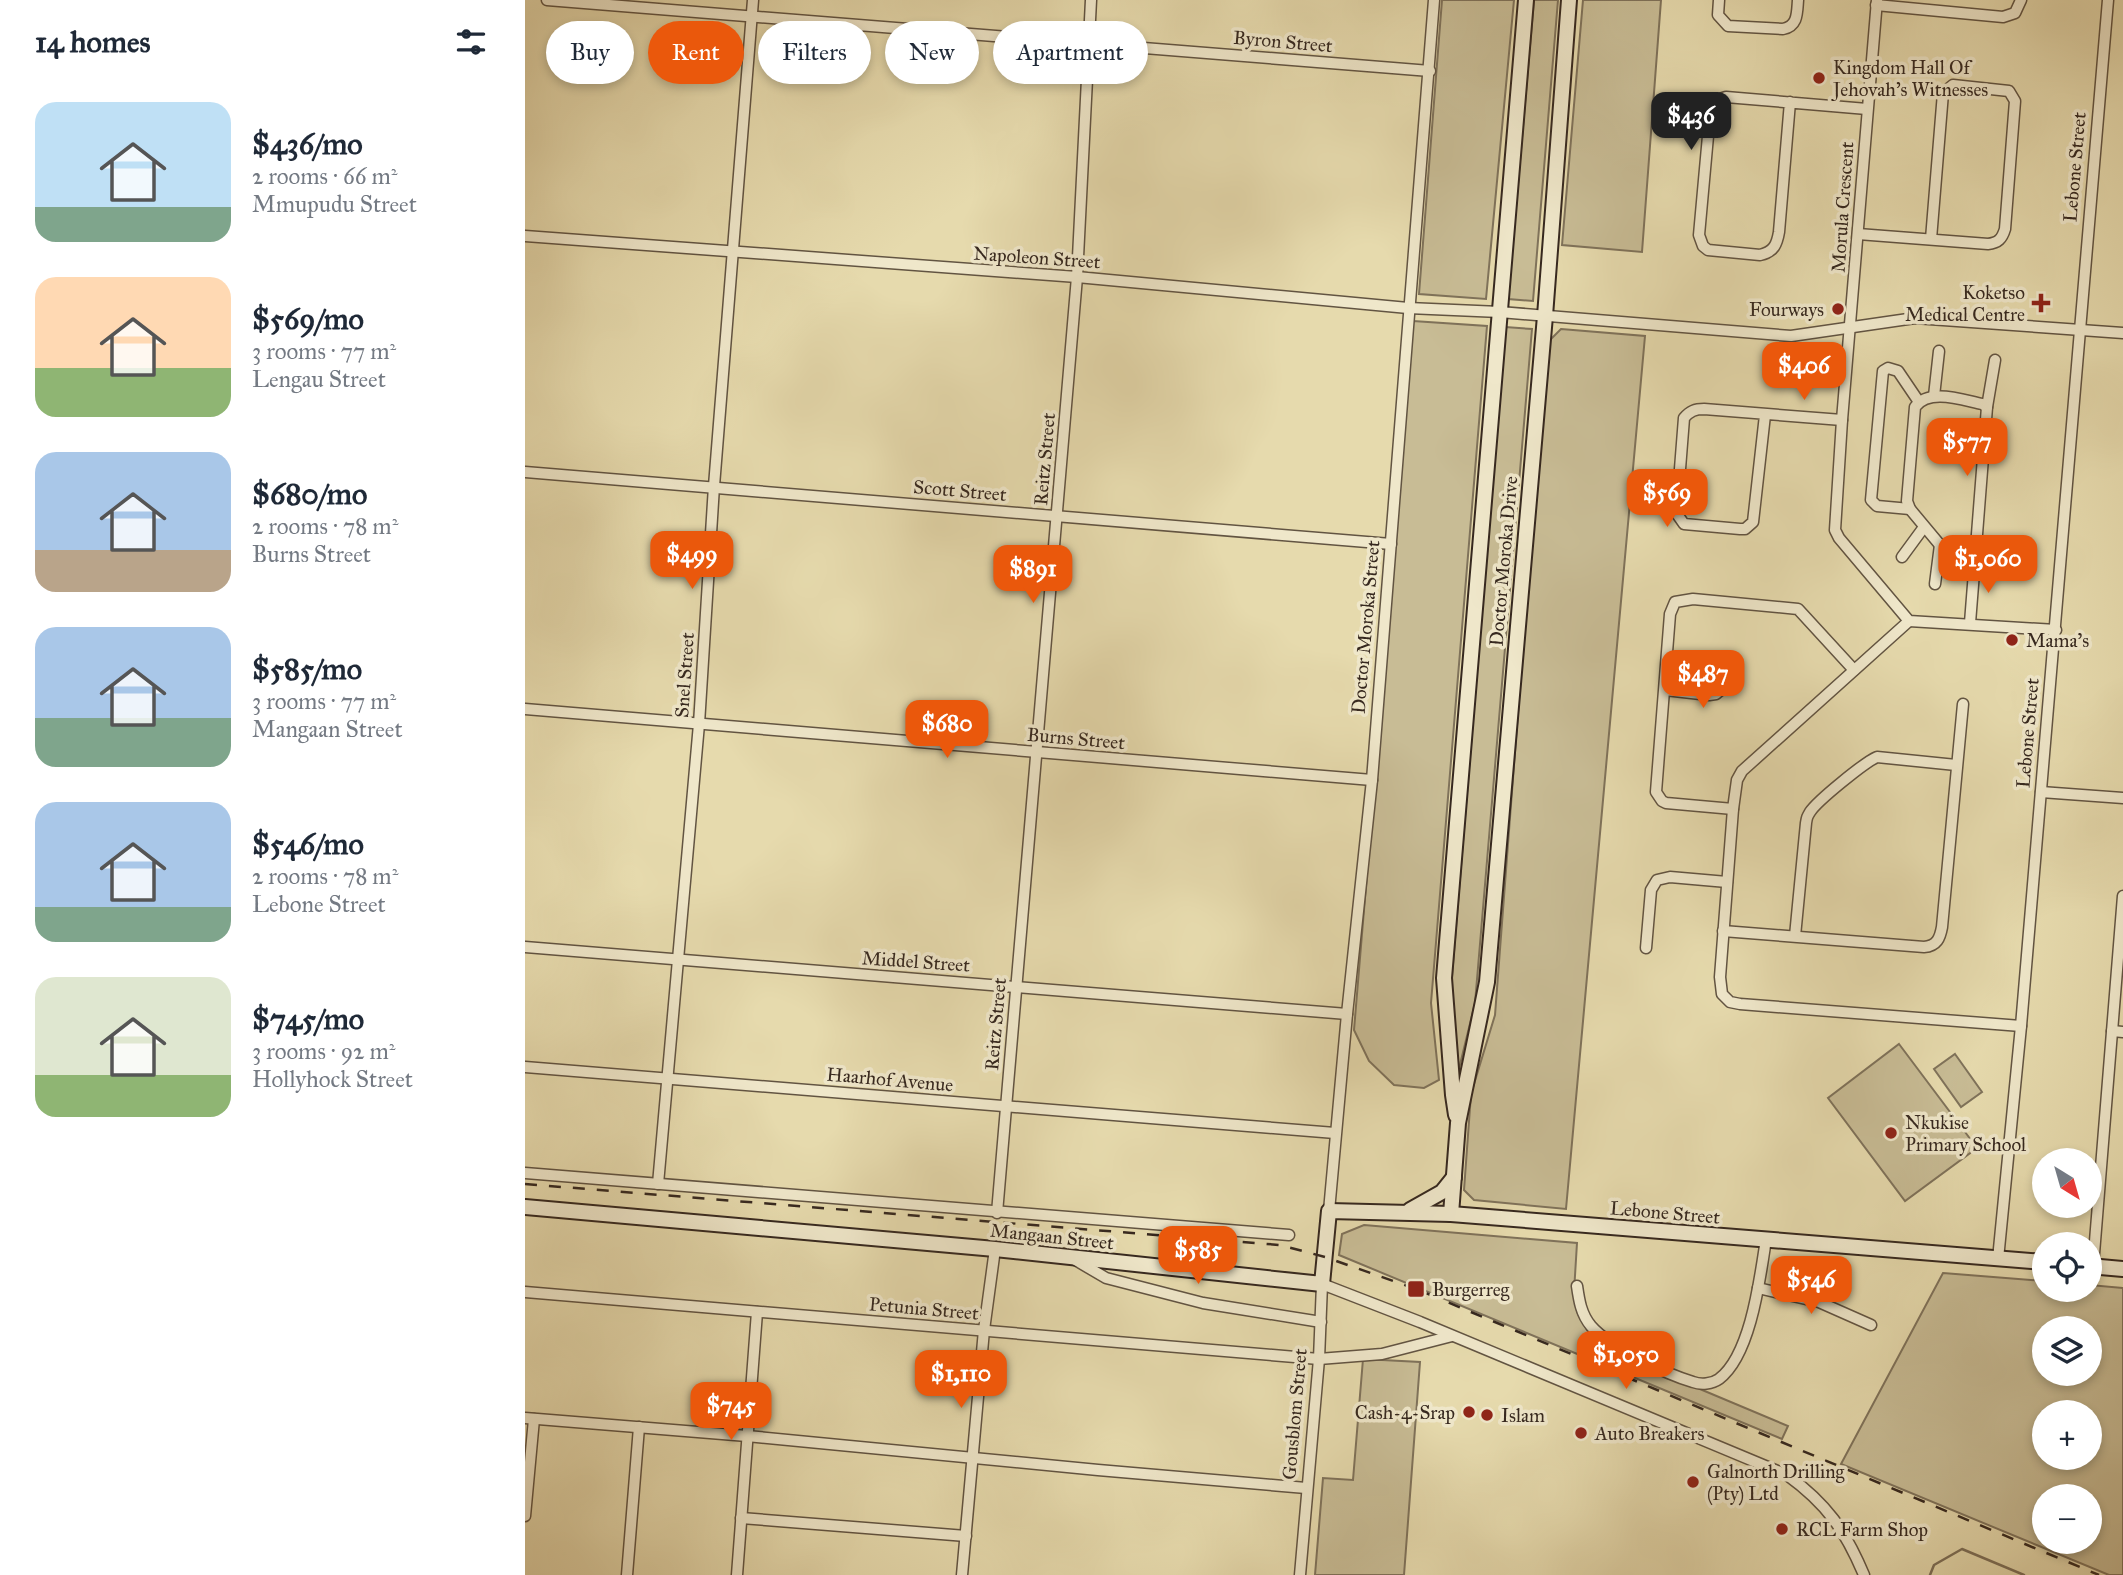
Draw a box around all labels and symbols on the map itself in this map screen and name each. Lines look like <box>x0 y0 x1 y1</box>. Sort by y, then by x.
street label: Byron Street <box>1232 26 1334 57</box>
place label: Kingdom Hall Of Jehovah's Witnesses <box>1831 56 1988 102</box>
marker: Kingdom Hall Of Jehovah's Witnesses <box>1811 70 1827 86</box>
pin: $436 <box>1650 92 1732 152</box>
street label: Lebone Street <box>2058 111 2091 223</box>
street label: Morula Crescent <box>1826 140 1859 273</box>
street label: Napoleon Street <box>973 242 1101 273</box>
place label: Koketso Medical Centre <box>1905 281 2025 326</box>
marker: Koketso Medical Centre <box>2031 293 2051 313</box>
place label: Fourways <box>1749 298 1824 321</box>
marker: Fourways <box>1830 301 1846 317</box>
pin: $406 <box>1763 342 1845 402</box>
street label: Reitz Street <box>1029 411 1060 506</box>
pin: $577 <box>1926 419 2008 478</box>
pin: $569 <box>1626 470 1708 529</box>
street label: Scott Street <box>912 475 1008 506</box>
street label: Doctor Moroka Drive <box>1485 475 1522 647</box>
pin: $499 <box>651 532 733 591</box>
pin: $1,060 <box>1931 536 2045 595</box>
street label: Doctor Moroka Street <box>1346 539 1385 715</box>
pin: $891 <box>992 546 1074 605</box>
place label: Mama's <box>2026 629 2089 652</box>
street label: Snel Street <box>670 631 699 719</box>
marker: Mama's <box>2004 632 2020 648</box>
pin: $487 <box>1662 650 1744 710</box>
street label: Lebone Street <box>2011 677 2044 789</box>
pin: $680 <box>906 700 988 760</box>
street label: Burns Street <box>1026 723 1126 754</box>
street label: Middel Street <box>861 946 971 977</box>
street label: Reitz Street <box>980 976 1011 1071</box>
street label: Haarhof Avenue <box>826 1063 954 1097</box>
place label: Nkukise Primary School <box>1905 1111 2027 1156</box>
marker: Nkukise Primary School <box>1883 1125 1899 1141</box>
north arrow <box>2032 1148 2102 1218</box>
street label: Lebone Street <box>1609 1196 1721 1229</box>
street label: Mangaan Street <box>989 1219 1115 1255</box>
pin: $585 <box>1157 1226 1239 1286</box>
pin: $546 <box>1770 1256 1852 1316</box>
place label: Burgerreg <box>1432 1278 1510 1302</box>
marker: Burgerreg <box>1406 1279 1426 1299</box>
street label: Petunia Street <box>868 1292 980 1325</box>
pin: $1,050 <box>1569 1332 1683 1391</box>
street label: Gousblom Street <box>1277 1347 1312 1481</box>
pin: $1,110 <box>904 1350 1018 1410</box>
pin: $745 <box>690 1382 772 1442</box>
place label: Cash-4-Srap <box>1355 1401 1455 1424</box>
marker: Cash-4-Srap <box>1461 1404 1477 1420</box>
place label: Islam <box>1501 1404 1545 1427</box>
marker: Islam <box>1479 1407 1495 1423</box>
place label: Auto Breakers <box>1594 1422 1704 1445</box>
marker: Auto Breakers <box>1573 1425 1589 1441</box>
place label: Galnorth Drilling (Pty) Ltd <box>1707 1460 1845 1506</box>
marker: Galnorth Drilling (Pty) Ltd <box>1685 1474 1701 1490</box>
place label: RCL Farm Shop <box>1796 1518 1928 1541</box>
marker: RCL Farm Shop <box>1774 1521 1790 1537</box>

